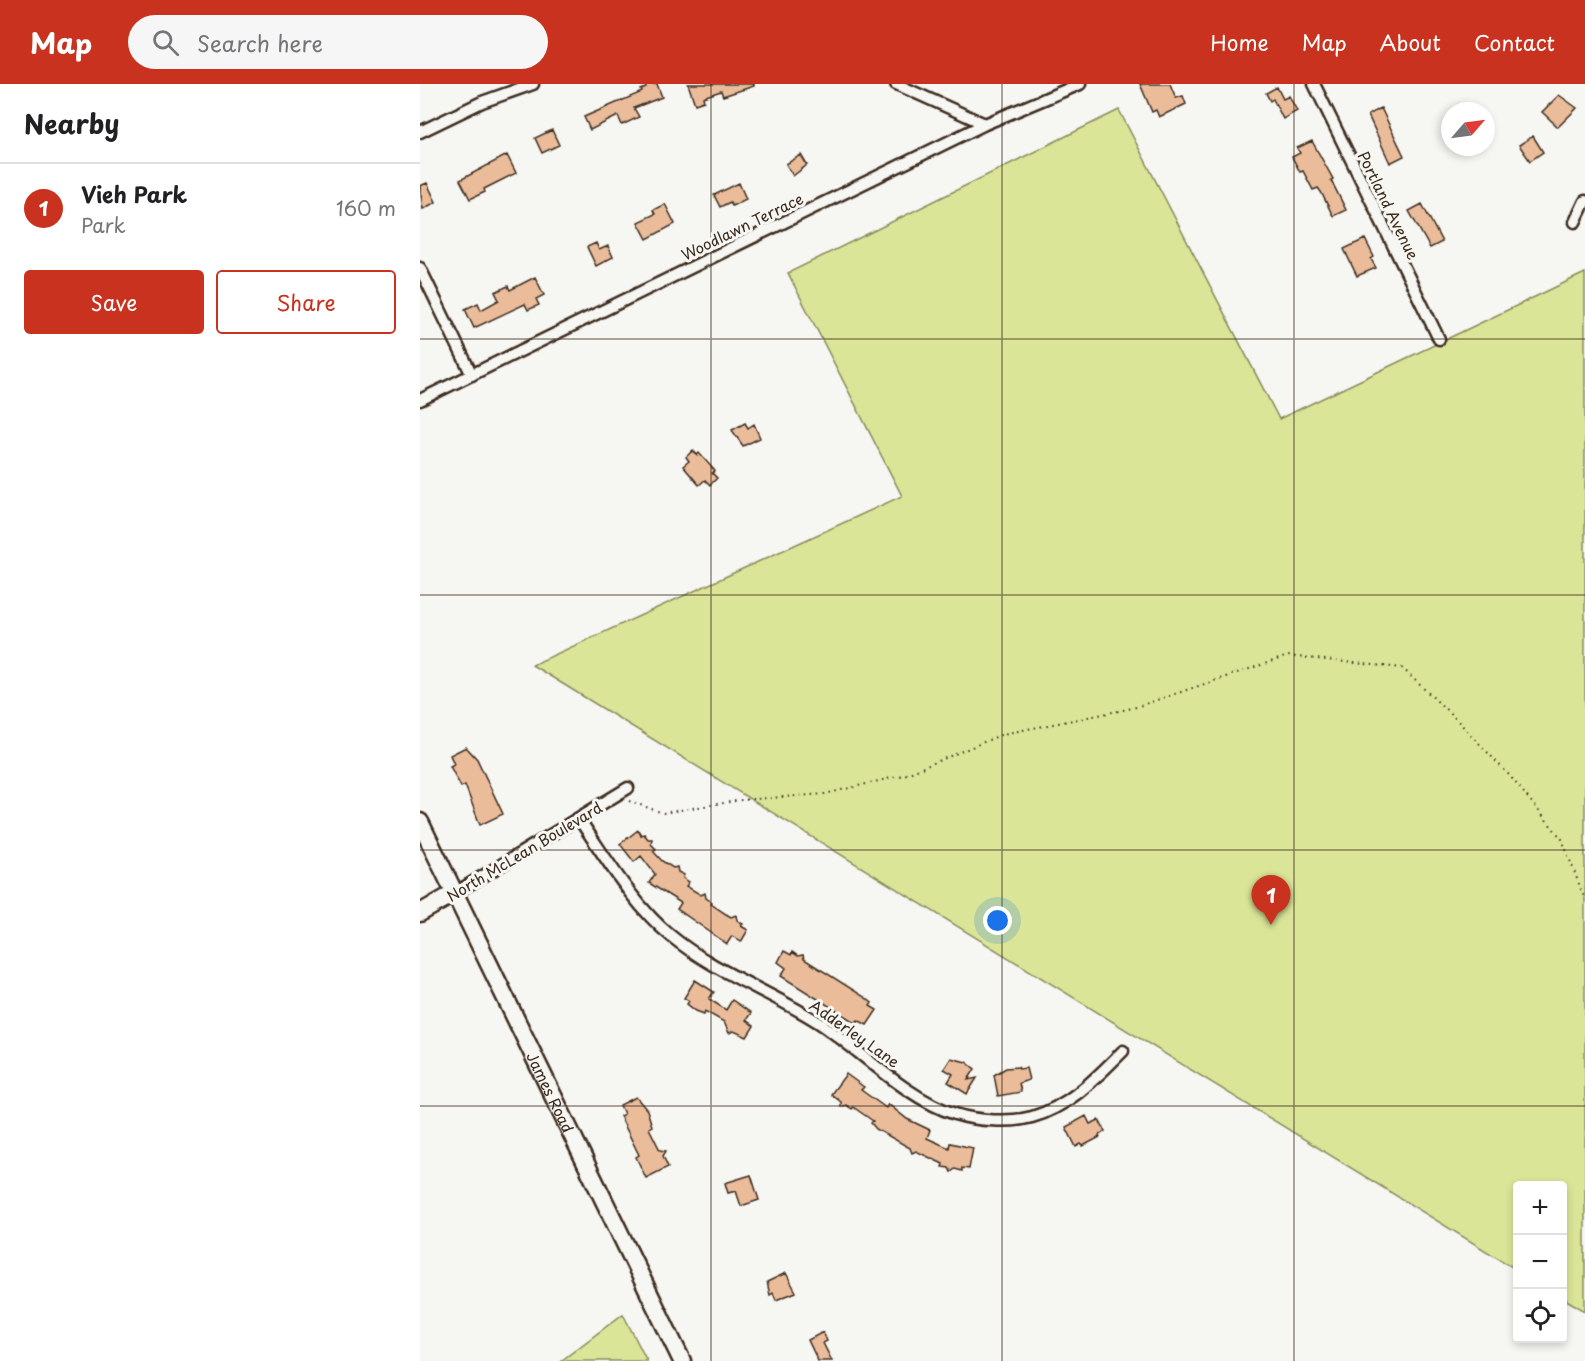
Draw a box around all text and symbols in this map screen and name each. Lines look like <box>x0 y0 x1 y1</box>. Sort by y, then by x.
search box <box>128 15 548 69</box>
text: Map <box>30 21 92 64</box>
icon: search <box>149 26 182 59</box>
text: Search here <box>197 26 323 59</box>
text: Home <box>1210 26 1269 58</box>
text: Map <box>1302 26 1347 58</box>
text: About <box>1380 26 1441 58</box>
text: Contact <box>1474 26 1555 58</box>
north arrow <box>1441 102 1495 156</box>
text: Nearby <box>24 104 119 143</box>
street label: Portland Avenue <box>1353 147 1425 263</box>
text: Vieh Park <box>81 177 187 210</box>
street label: Woodlawn Terrace <box>677 186 807 266</box>
text: 1 <box>39 193 48 223</box>
text: 160 m <box>336 193 396 223</box>
text: Park <box>81 210 126 240</box>
button: Save <box>24 270 204 334</box>
button: Share <box>216 270 396 334</box>
street label: North McLean Boulevard <box>442 795 606 907</box>
pin: 1 <box>1252 876 1290 925</box>
your location <box>983 906 1012 935</box>
street label: Adderley Lane <box>805 993 905 1073</box>
street label: James Road <box>522 1048 581 1136</box>
map controls <box>1513 1181 1567 1343</box>
button: + <box>1513 1181 1567 1235</box>
button: − <box>1513 1235 1567 1289</box>
button: locate <box>1513 1289 1567 1343</box>

